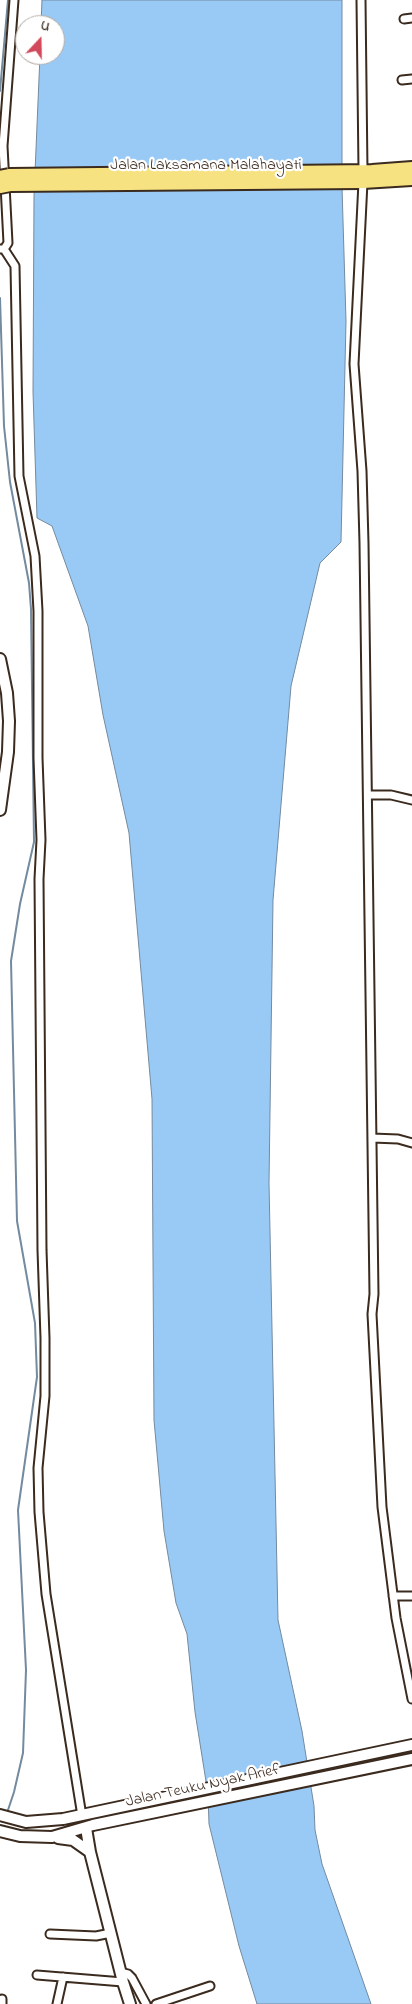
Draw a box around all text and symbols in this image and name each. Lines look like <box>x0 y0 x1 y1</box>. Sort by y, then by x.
north arrow <box>15 15 65 65</box>
text: U <box>37 15 53 38</box>
street label: Jalan Laksamana Malahayati <box>110 156 302 176</box>
street label: Jalan Teuku Nyak Arief <box>124 1761 282 1813</box>

